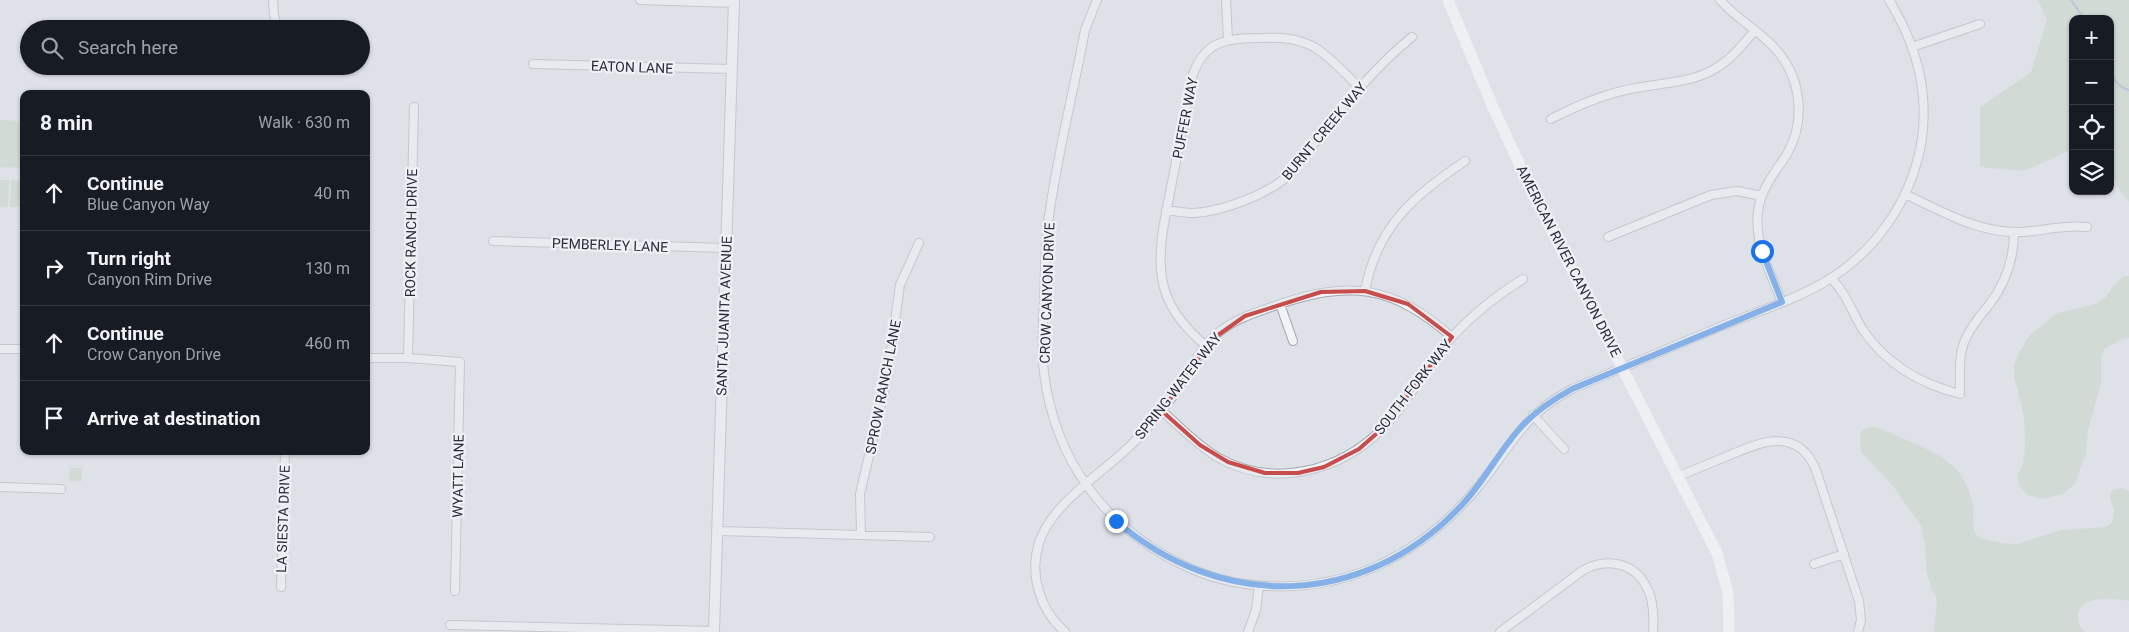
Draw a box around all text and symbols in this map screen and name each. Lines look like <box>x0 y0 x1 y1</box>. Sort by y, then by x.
map controls <box>2069 15 2114 195</box>
button: + <box>2069 15 2114 60</box>
search box <box>20 20 370 75</box>
icon: search <box>38 34 66 62</box>
text: Search here <box>78 36 178 59</box>
street label: EATON LANE <box>591 58 673 76</box>
button: − <box>2069 60 2114 105</box>
street label: PUFFER WAY <box>1169 75 1201 160</box>
street label: BURNT CREEK WAY <box>1278 78 1370 183</box>
button: locate <box>2069 105 2114 150</box>
text: 8 min <box>40 111 93 135</box>
text: Walk · 630 m <box>258 113 350 132</box>
button: layers <box>2069 150 2114 195</box>
street label: AMERICAN RIVER CANYON DRIVE <box>1514 163 1624 359</box>
street label: ROCK RANCH DRIVE <box>402 169 420 297</box>
text: Continue <box>87 172 164 195</box>
icon: ahead <box>40 179 68 207</box>
text: 40 m <box>314 184 350 203</box>
text: Blue Canyon Way <box>87 195 210 214</box>
street label: CROW CANYON DRIVE <box>1037 222 1057 364</box>
street label: PEMBERLEY LANE <box>552 235 669 255</box>
street label: SANTA JUANITA AVENUE <box>713 236 735 396</box>
route start <box>1751 240 1774 263</box>
text: Turn right <box>87 247 171 270</box>
icon: right <box>40 254 68 282</box>
text: 130 m <box>305 259 350 278</box>
text: Canyon Rim Drive <box>87 270 212 289</box>
street label: SPROW RANCH LANE <box>862 319 904 455</box>
text: Continue <box>87 322 164 345</box>
icon: ahead <box>40 329 68 357</box>
street label: SPRING WATER WAY <box>1132 329 1225 442</box>
text: 460 m <box>305 334 350 353</box>
street label: SOUTH FORK WAY <box>1371 336 1455 438</box>
text: Crow Canyon Drive <box>87 345 221 364</box>
icon: arrive <box>40 404 68 432</box>
text: Arrive at destination <box>87 407 260 430</box>
street label: WYATT LANE <box>449 434 467 518</box>
street label: LA SIESTA DRIVE <box>273 465 293 573</box>
route end <box>1105 510 1128 533</box>

